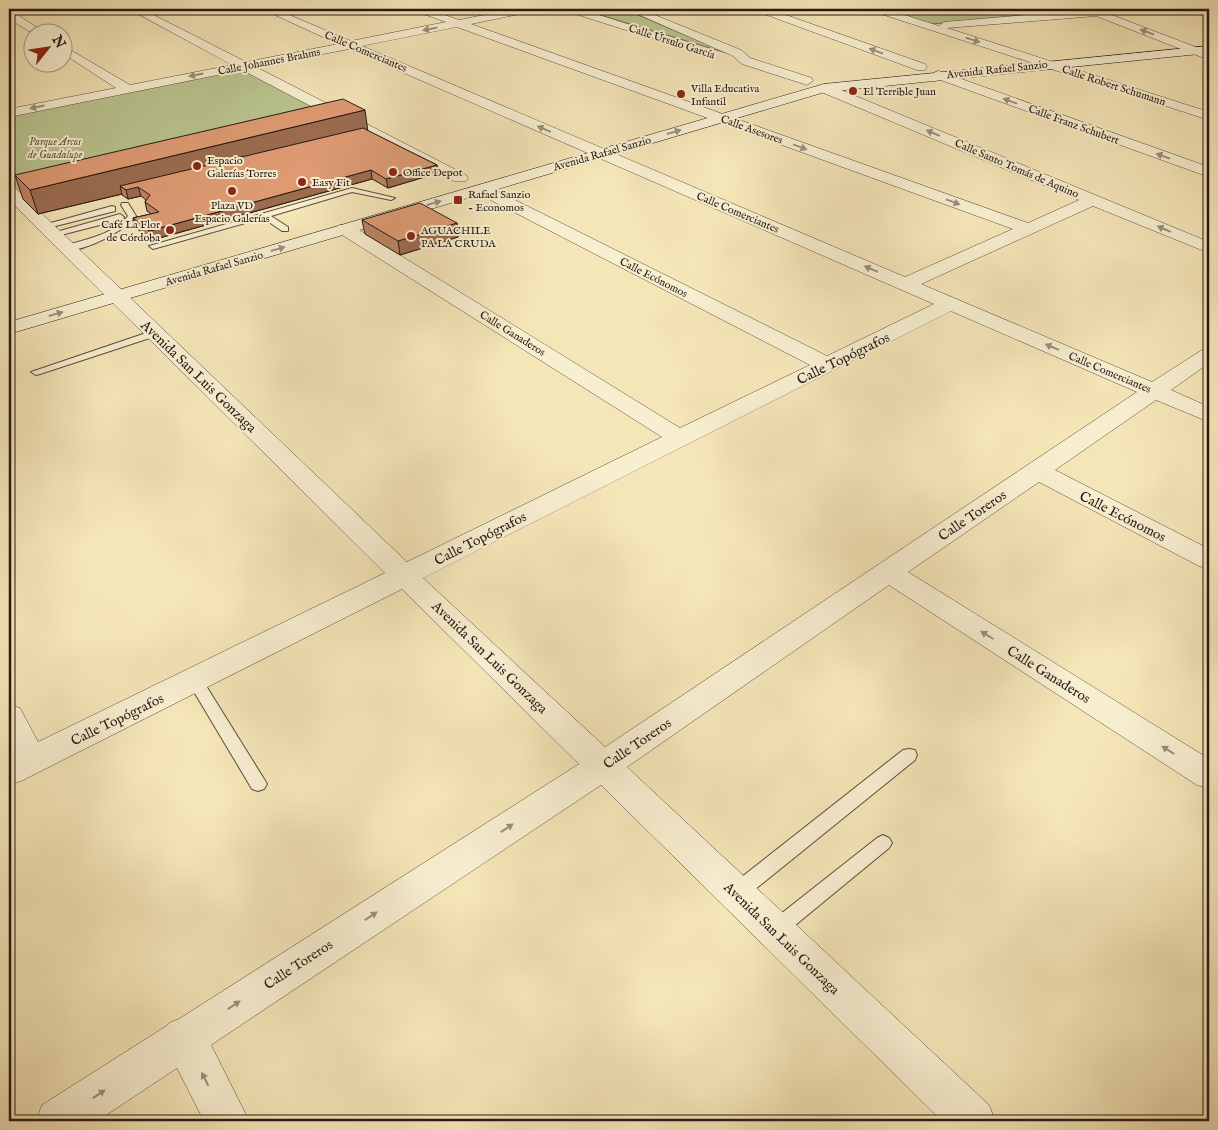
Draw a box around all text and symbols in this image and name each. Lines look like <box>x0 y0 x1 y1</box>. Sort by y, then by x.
street label: Calle Úrsulo García <box>627 21 717 63</box>
north arrow <box>22 22 72 72</box>
one-way arrow <box>422 25 438 33</box>
street label: Calle Comerciantes <box>322 28 409 76</box>
one-way arrow <box>1140 28 1155 35</box>
text: N <box>47 31 69 52</box>
one-way arrow <box>965 37 980 44</box>
street label: Calle Johannes Brahms <box>217 45 322 79</box>
one-way arrow <box>868 47 883 54</box>
street label: Avenida Rafael Sanzio <box>945 58 1048 82</box>
street label: Calle Robert Schumann <box>1060 63 1167 109</box>
one-way arrow <box>188 72 204 80</box>
place label: Villa Educativa Infantil <box>690 82 759 109</box>
marker: El Terrible Juan <box>847 85 859 97</box>
place label: El Terrible Juan <box>863 85 936 99</box>
marker: Villa Educativa Infantil <box>675 88 687 100</box>
one-way arrow <box>1003 97 1018 104</box>
street label: Calle Franz Schubert <box>1026 102 1121 148</box>
one-way arrow <box>28 104 44 112</box>
street label: Calle Asesores <box>719 112 785 148</box>
one-way arrow <box>537 124 552 132</box>
one-way arrow <box>667 127 682 135</box>
one-way arrow <box>926 129 940 137</box>
street label: Avenida Rafael Sanzio <box>551 133 653 175</box>
park label: Parque Arcos de Guadalupe <box>27 135 83 162</box>
street label: Calle Santo Tomás de Aquino <box>952 136 1081 201</box>
one-way arrow <box>793 143 808 151</box>
one-way arrow <box>1156 152 1171 159</box>
place label: Espacio Galerías Torres <box>207 154 277 181</box>
marker: Espacio Galerías Torres <box>191 160 203 172</box>
marker: Office Depot <box>387 166 399 178</box>
place label: Office Depot <box>403 166 463 180</box>
marker: Easy Fit <box>296 176 308 188</box>
place label: Easy Fit <box>312 176 350 190</box>
marker: Plaza VD Espacio Galerías <box>226 185 238 197</box>
place label: Rafael Sanzio - Economos <box>468 188 531 215</box>
street label: Calle Comerciantes <box>694 189 781 237</box>
marker: Rafael Sanzio - Economos <box>452 194 464 206</box>
one-way arrow <box>427 198 442 206</box>
one-way arrow <box>946 198 961 206</box>
place label: Plaza VD Espacio Galerías <box>194 199 270 226</box>
place label: Café La Flor de Córdoba <box>101 218 160 245</box>
marker: Café La Flor de Córdoba <box>164 224 176 236</box>
place label: AGUACHILE PA LA CRUDA <box>420 224 496 251</box>
one-way arrow <box>1157 225 1171 233</box>
marker: AGUACHILE PA LA CRUDA <box>405 230 417 242</box>
one-way arrow <box>271 244 286 252</box>
street label: Avenida Rafael Sanzio <box>163 248 265 290</box>
street label: Calle Ecónomos <box>617 255 690 301</box>
one-way arrow <box>864 264 878 272</box>
street label: Calle Ganaderos <box>477 308 548 360</box>
one-way arrow <box>48 310 63 318</box>
street label: Avenida San Luis Gonzaga <box>136 316 261 437</box>
street label: Calle Topógrafos <box>794 329 893 389</box>
one-way arrow <box>1045 342 1059 350</box>
street label: Calle Comerciantes <box>1066 349 1153 397</box>
street label: Calle Toreros <box>935 486 1010 545</box>
street label: Calle Ecónomos <box>1076 487 1169 546</box>
street label: Calle Topógrafos <box>431 508 530 570</box>
street label: Avenida San Luis Gonzaga <box>427 597 552 718</box>
one-way arrow <box>980 630 993 639</box>
street label: Calle Ganaderos <box>1003 642 1094 708</box>
street label: Calle Topógrafos <box>68 690 167 750</box>
street label: Calle Toreros <box>600 714 675 773</box>
one-way arrow <box>1162 746 1175 755</box>
one-way arrow <box>500 823 514 833</box>
street label: Avenida San Luis Gonzaga <box>719 878 844 999</box>
one-way arrow <box>364 912 377 921</box>
street label: Calle Toreros <box>261 936 337 994</box>
one-way arrow <box>228 1000 241 1010</box>
one-way arrow <box>201 1072 209 1086</box>
one-way arrow <box>92 1089 105 1099</box>

